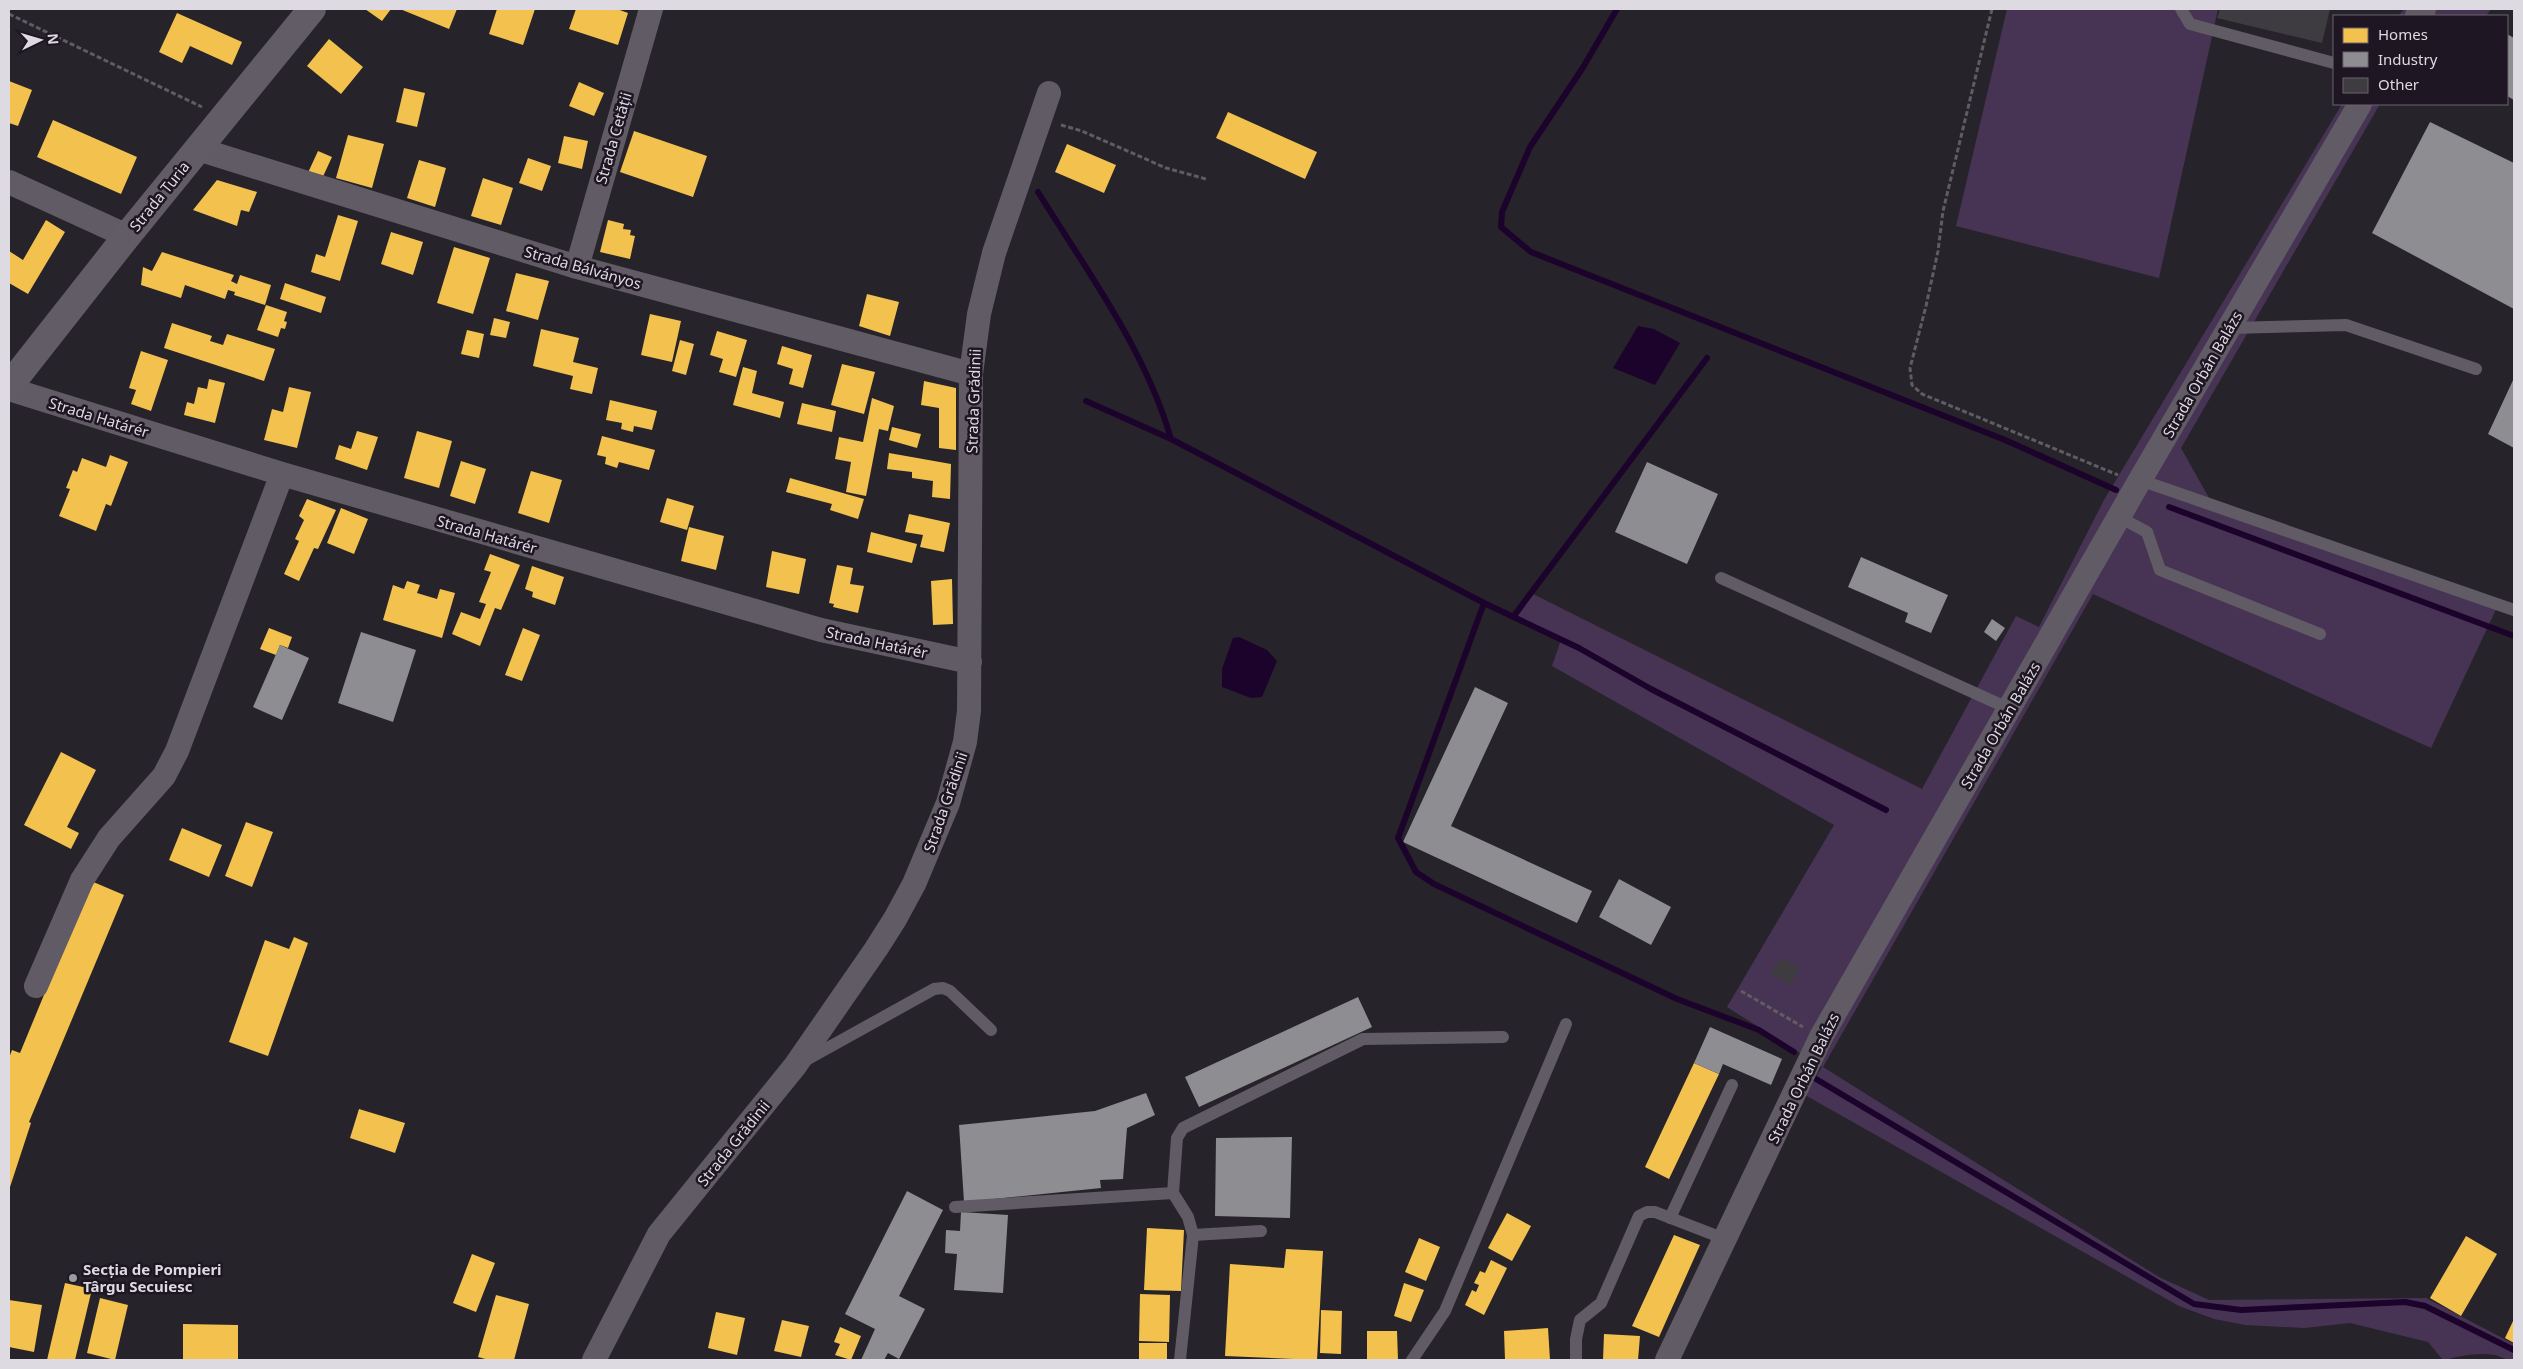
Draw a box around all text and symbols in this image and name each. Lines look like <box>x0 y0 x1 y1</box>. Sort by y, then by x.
north arrow <box>15 15 65 65</box>
legend <box>2333 15 2508 105</box>
text: Homes <box>2378 24 2428 44</box>
text: N <box>43 32 63 45</box>
text: Industry <box>2378 49 2438 69</box>
text: Other <box>2378 74 2419 94</box>
street label: Strada Cetății <box>590 90 636 186</box>
street label: Strada Turia <box>125 157 193 235</box>
street label: Strada Bálványos <box>522 241 644 293</box>
street label: Strada Orbán Balázs <box>2158 307 2246 441</box>
street label: Strada Grădinii <box>961 348 985 454</box>
street label: Strada Határér <box>47 392 151 442</box>
street label: Strada Határér <box>435 510 539 558</box>
street label: Strada Határér <box>824 621 930 663</box>
street label: Strada Orbán Balázs <box>1956 658 2044 792</box>
street label: Strada Grădinii <box>918 749 972 855</box>
street label: Strada Orbán Balázs <box>1763 1009 1843 1147</box>
street label: Strada Grădinii <box>692 1096 774 1190</box>
place label: Secția de Pompieri Târgu Secuiesc <box>83 1259 222 1296</box>
marker: Secția de Pompieri Târgu Secuiesc <box>67 1272 79 1284</box>

